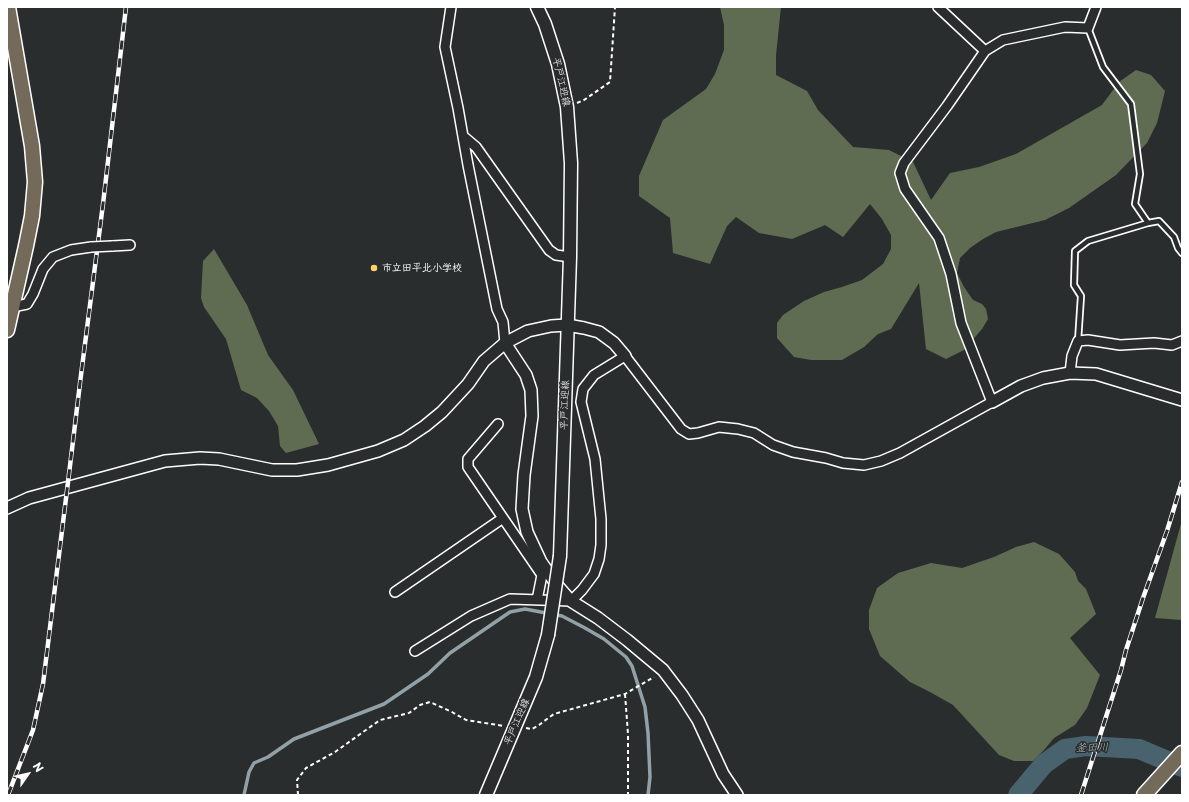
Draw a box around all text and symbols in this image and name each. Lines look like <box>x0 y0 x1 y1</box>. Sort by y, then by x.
street label: 平戸江迎線 <box>550 56 572 108</box>
place label: 市立田平北小学校 <box>382 262 462 274</box>
marker: 市立田平北小学校 <box>369 263 379 273</box>
street label: 平戸江迎線 <box>558 380 572 430</box>
street label: 平戸江迎線 <box>502 697 532 747</box>
water label: 釜田川 <box>1075 741 1109 755</box>
north arrow <box>8 754 48 794</box>
text: N <box>29 759 48 775</box>

